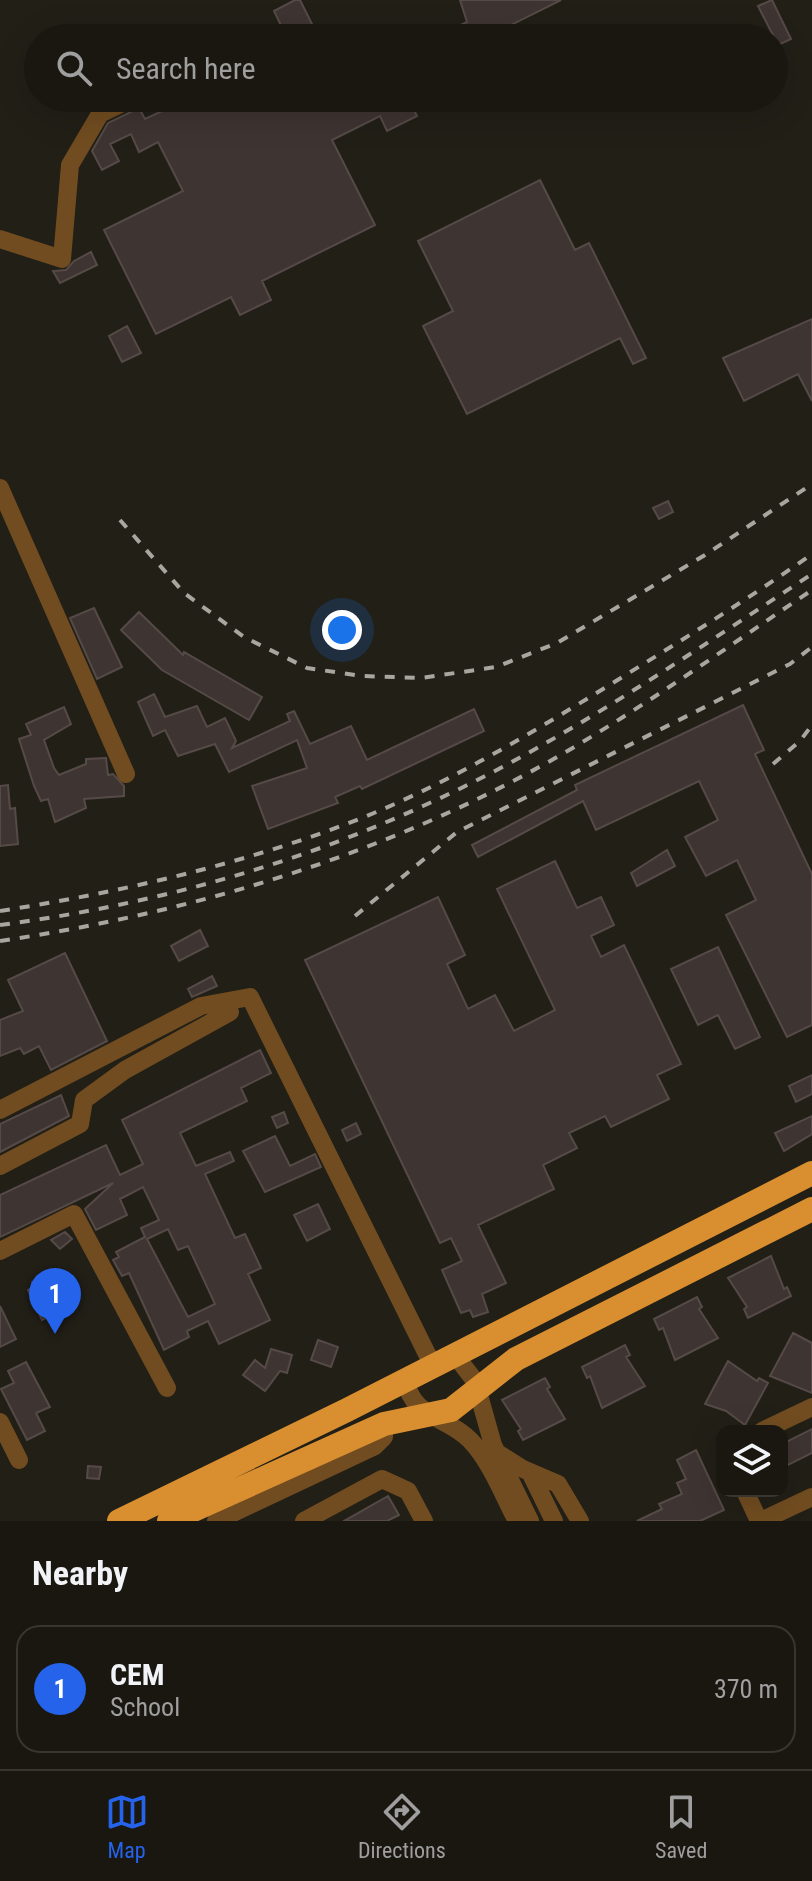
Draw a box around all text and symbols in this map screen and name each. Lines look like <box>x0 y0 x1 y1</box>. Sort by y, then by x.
search box <box>24 24 788 112</box>
icon: search <box>52 46 96 90</box>
text: Search here <box>116 51 256 86</box>
your location <box>322 610 362 650</box>
pin: 1 <box>29 1268 81 1334</box>
map controls <box>716 1425 788 1497</box>
button: layers <box>716 1425 788 1497</box>
text: Nearby <box>32 1553 128 1593</box>
text: CEM <box>110 1657 165 1692</box>
text: 1 <box>53 1674 67 1704</box>
text: 370 m <box>714 1674 778 1704</box>
text: School <box>110 1692 180 1722</box>
tab: Map <box>105 1790 149 1863</box>
tab: Directions <box>358 1790 446 1863</box>
tab: Saved <box>655 1790 707 1863</box>

